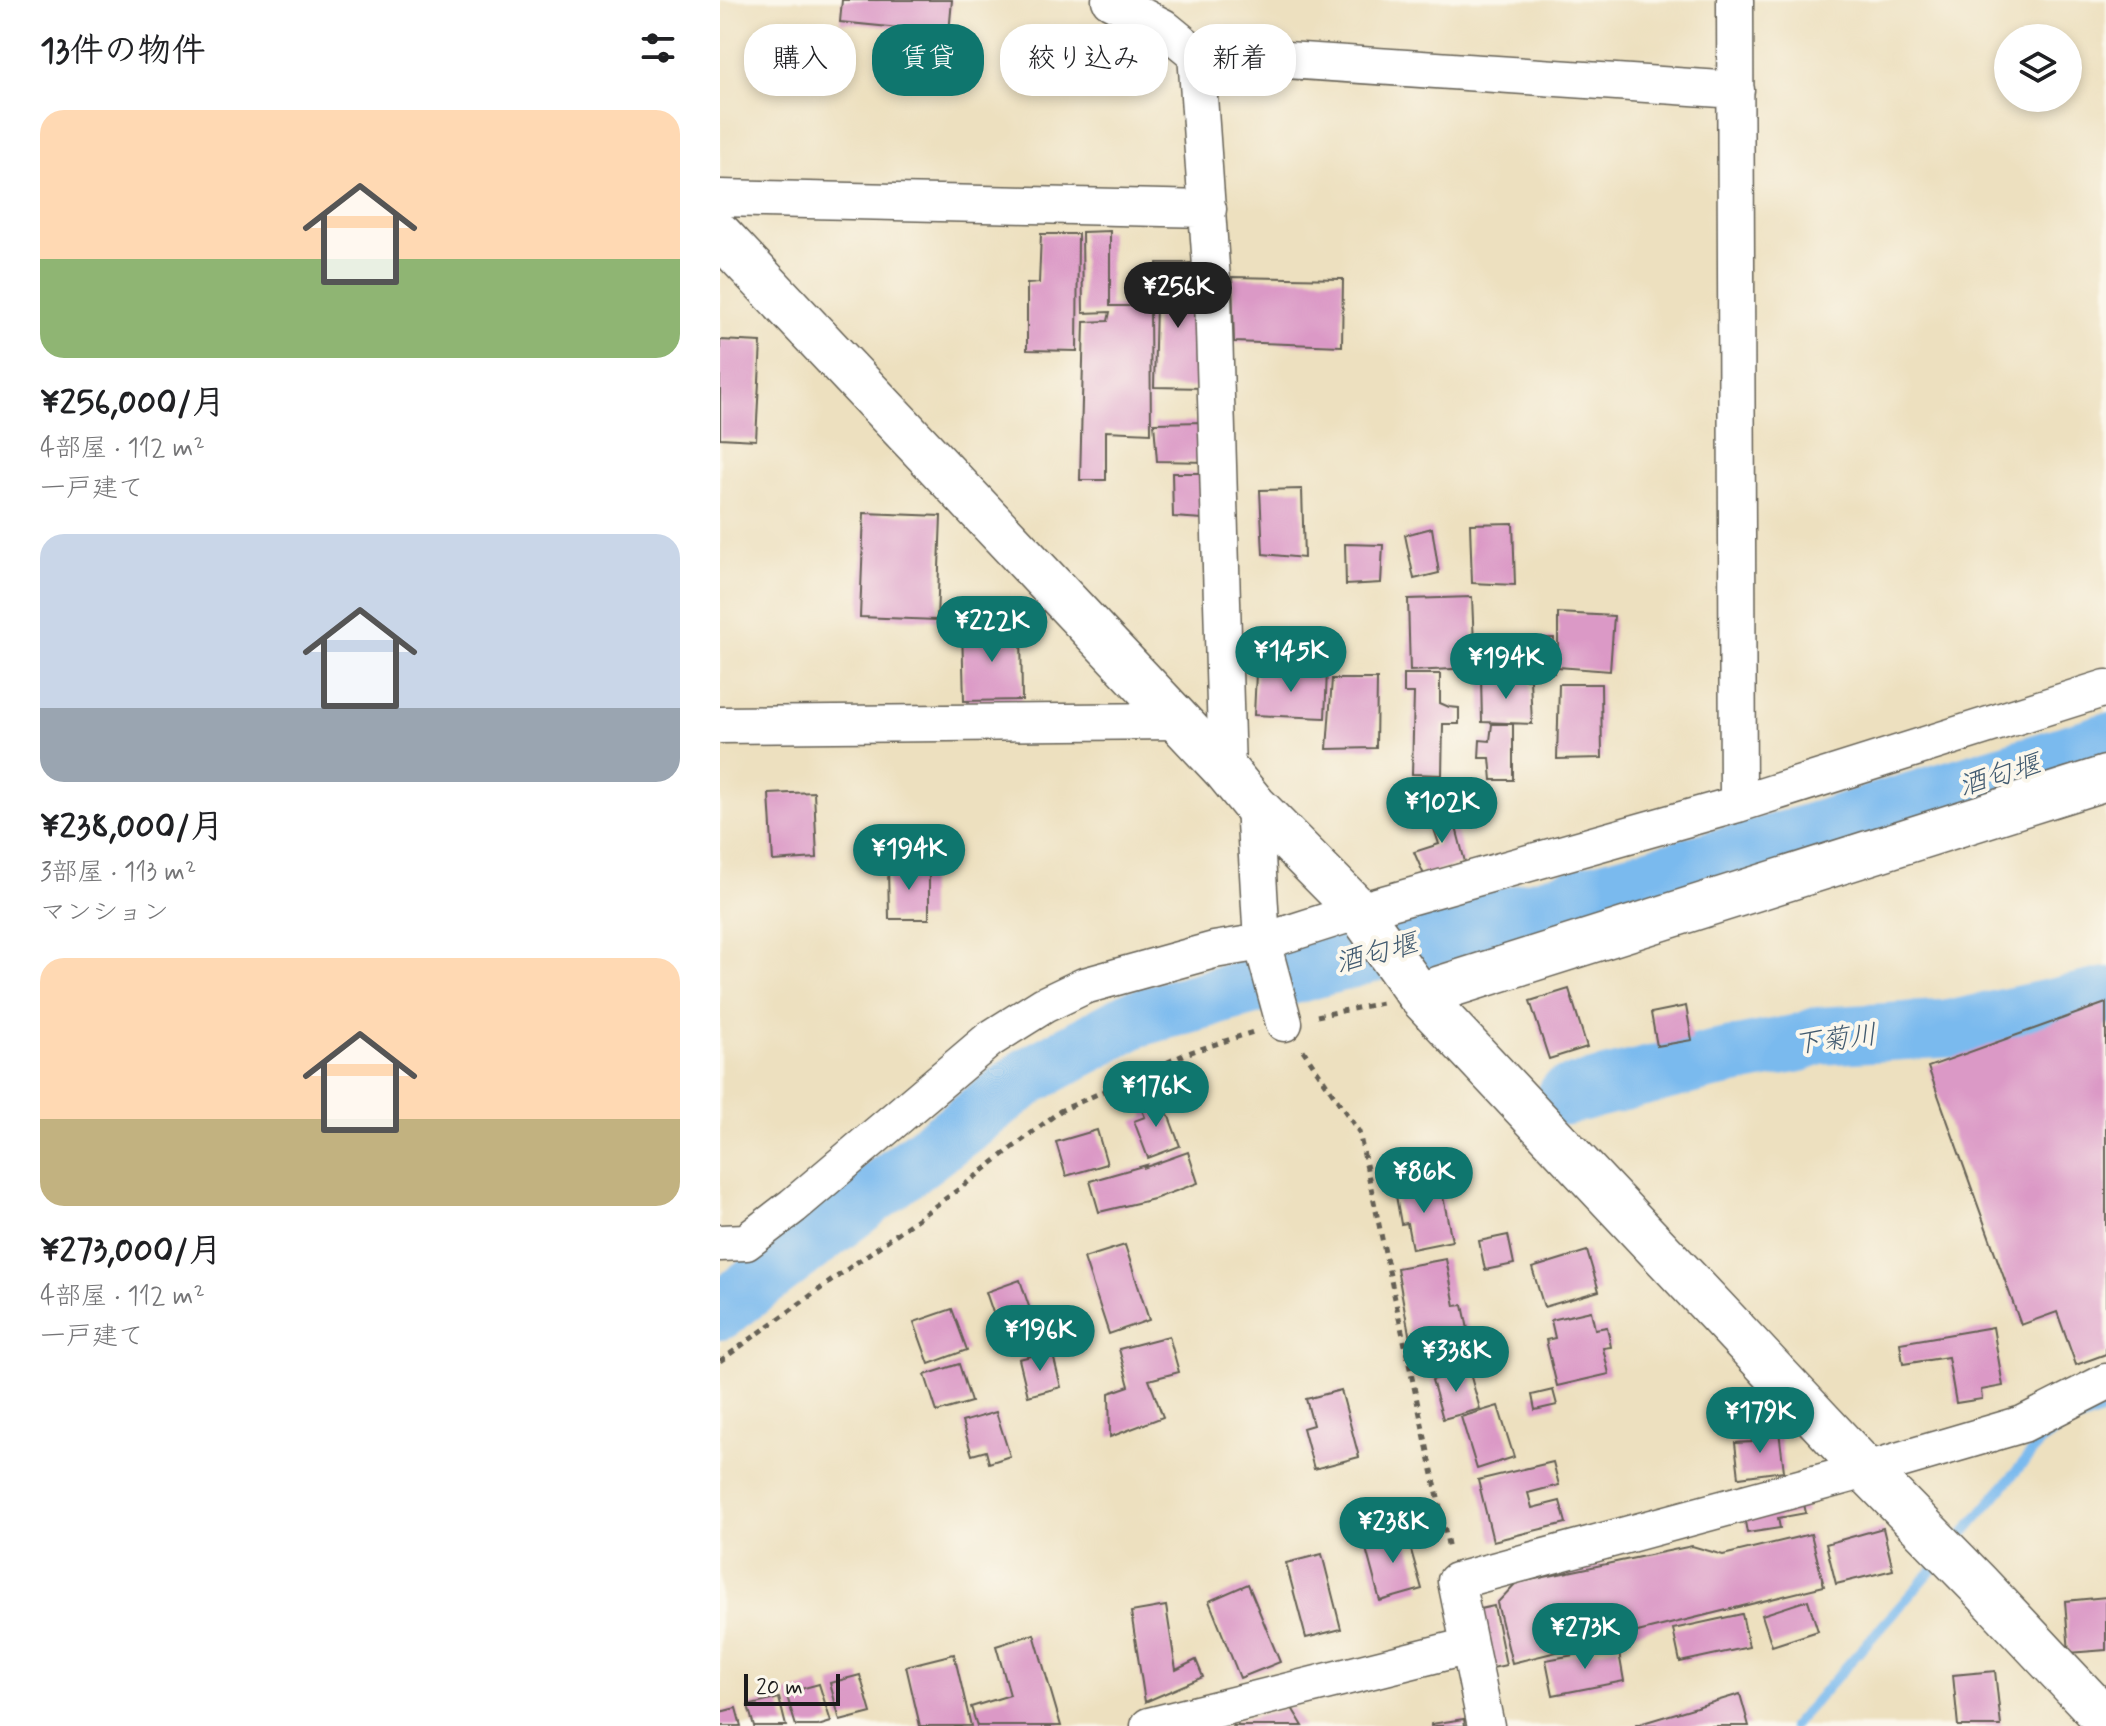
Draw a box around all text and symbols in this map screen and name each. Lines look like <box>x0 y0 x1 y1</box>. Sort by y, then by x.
chip: 購入 <box>744 24 856 96</box>
chip: 賃貸 <box>872 24 984 96</box>
chip: 絞り込み <box>1000 24 1168 96</box>
chip: 新着 <box>1184 24 1296 96</box>
map controls <box>1994 24 2082 112</box>
button: layers <box>1994 24 2082 112</box>
icon: filters <box>636 26 680 70</box>
text: 13件の物件 <box>40 29 206 74</box>
icon: home <box>288 162 432 306</box>
pin: ¥256K <box>1122 262 1234 330</box>
text: ¥256K <box>1142 271 1214 305</box>
text: ¥256,000/月 <box>40 381 225 426</box>
text: 4部屋 · 112 m² <box>40 432 205 466</box>
text: 一戸建て <box>40 472 144 506</box>
icon: home <box>288 586 432 730</box>
pin: ¥222K <box>936 596 1048 664</box>
text: ¥222K <box>954 605 1030 639</box>
pin: ¥145K <box>1235 626 1347 694</box>
pin: ¥194K <box>1450 633 1562 701</box>
text: ¥145K <box>1253 635 1329 669</box>
text: ¥194K <box>1468 642 1544 676</box>
water label: 酒匂堰 <box>1954 746 2048 806</box>
pin: ¥102K <box>1386 777 1498 845</box>
text: ¥102K <box>1404 786 1480 820</box>
text: ¥238,000/月 <box>40 805 224 850</box>
pin: ¥194K <box>853 824 965 892</box>
text: ¥194K <box>871 833 947 867</box>
text: 3部屋 · 113 m² <box>40 856 196 890</box>
text: マンション <box>40 896 169 930</box>
water label: 酒匂堰 <box>1331 925 1425 983</box>
icon: home <box>288 1010 432 1154</box>
water label: 下菊川 <box>1791 1017 1879 1064</box>
pin: ¥176K <box>1100 1061 1212 1129</box>
text: ¥176K <box>1121 1070 1191 1104</box>
pin: ¥86K <box>1377 1147 1471 1215</box>
text: ¥86K <box>1393 1156 1455 1190</box>
text: ¥273,000/月 <box>40 1229 222 1274</box>
text: 4部屋 · 112 m² <box>40 1280 205 1314</box>
pin: ¥196K <box>984 1305 1096 1373</box>
text: ¥196K <box>1004 1314 1076 1348</box>
text: 一戸建て <box>40 1320 144 1354</box>
pin: ¥338K <box>1400 1326 1512 1394</box>
text: ¥338K <box>1421 1335 1491 1369</box>
pin: ¥179K <box>1704 1387 1816 1455</box>
text: ¥179K <box>1724 1396 1796 1430</box>
pin: ¥238K <box>1337 1497 1449 1565</box>
text: ¥238K <box>1357 1506 1429 1540</box>
pin: ¥273K <box>1529 1603 1641 1671</box>
text: ¥273K <box>1550 1612 1620 1646</box>
scale bar <box>744 1670 840 1706</box>
text: 20 m <box>756 1674 803 1702</box>

